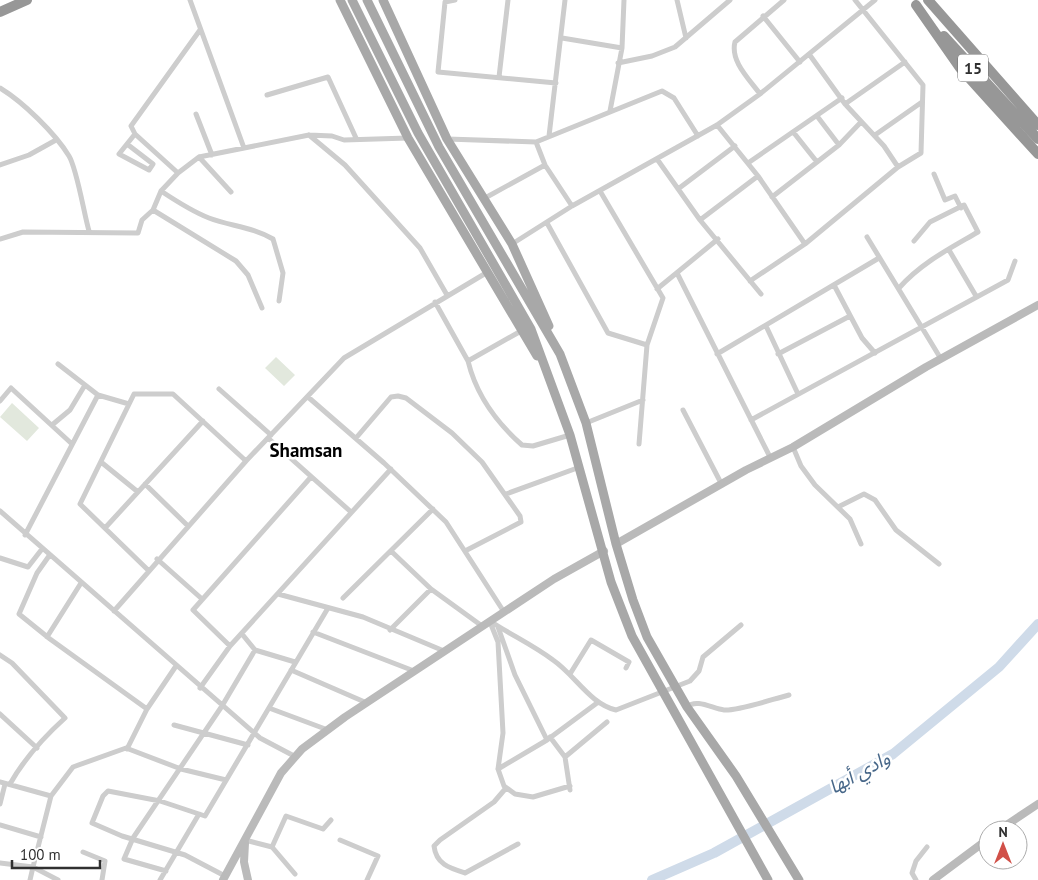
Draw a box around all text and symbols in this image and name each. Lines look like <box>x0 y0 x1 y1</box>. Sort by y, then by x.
road number: 15 <box>958 54 988 82</box>
district label: Shamsan <box>270 438 342 462</box>
water label: وادي أبها <box>824 745 896 802</box>
north arrow <box>978 820 1028 870</box>
text: N <box>998 823 1008 841</box>
scale bar <box>12 838 100 870</box>
text: 100 m <box>20 845 61 864</box>

